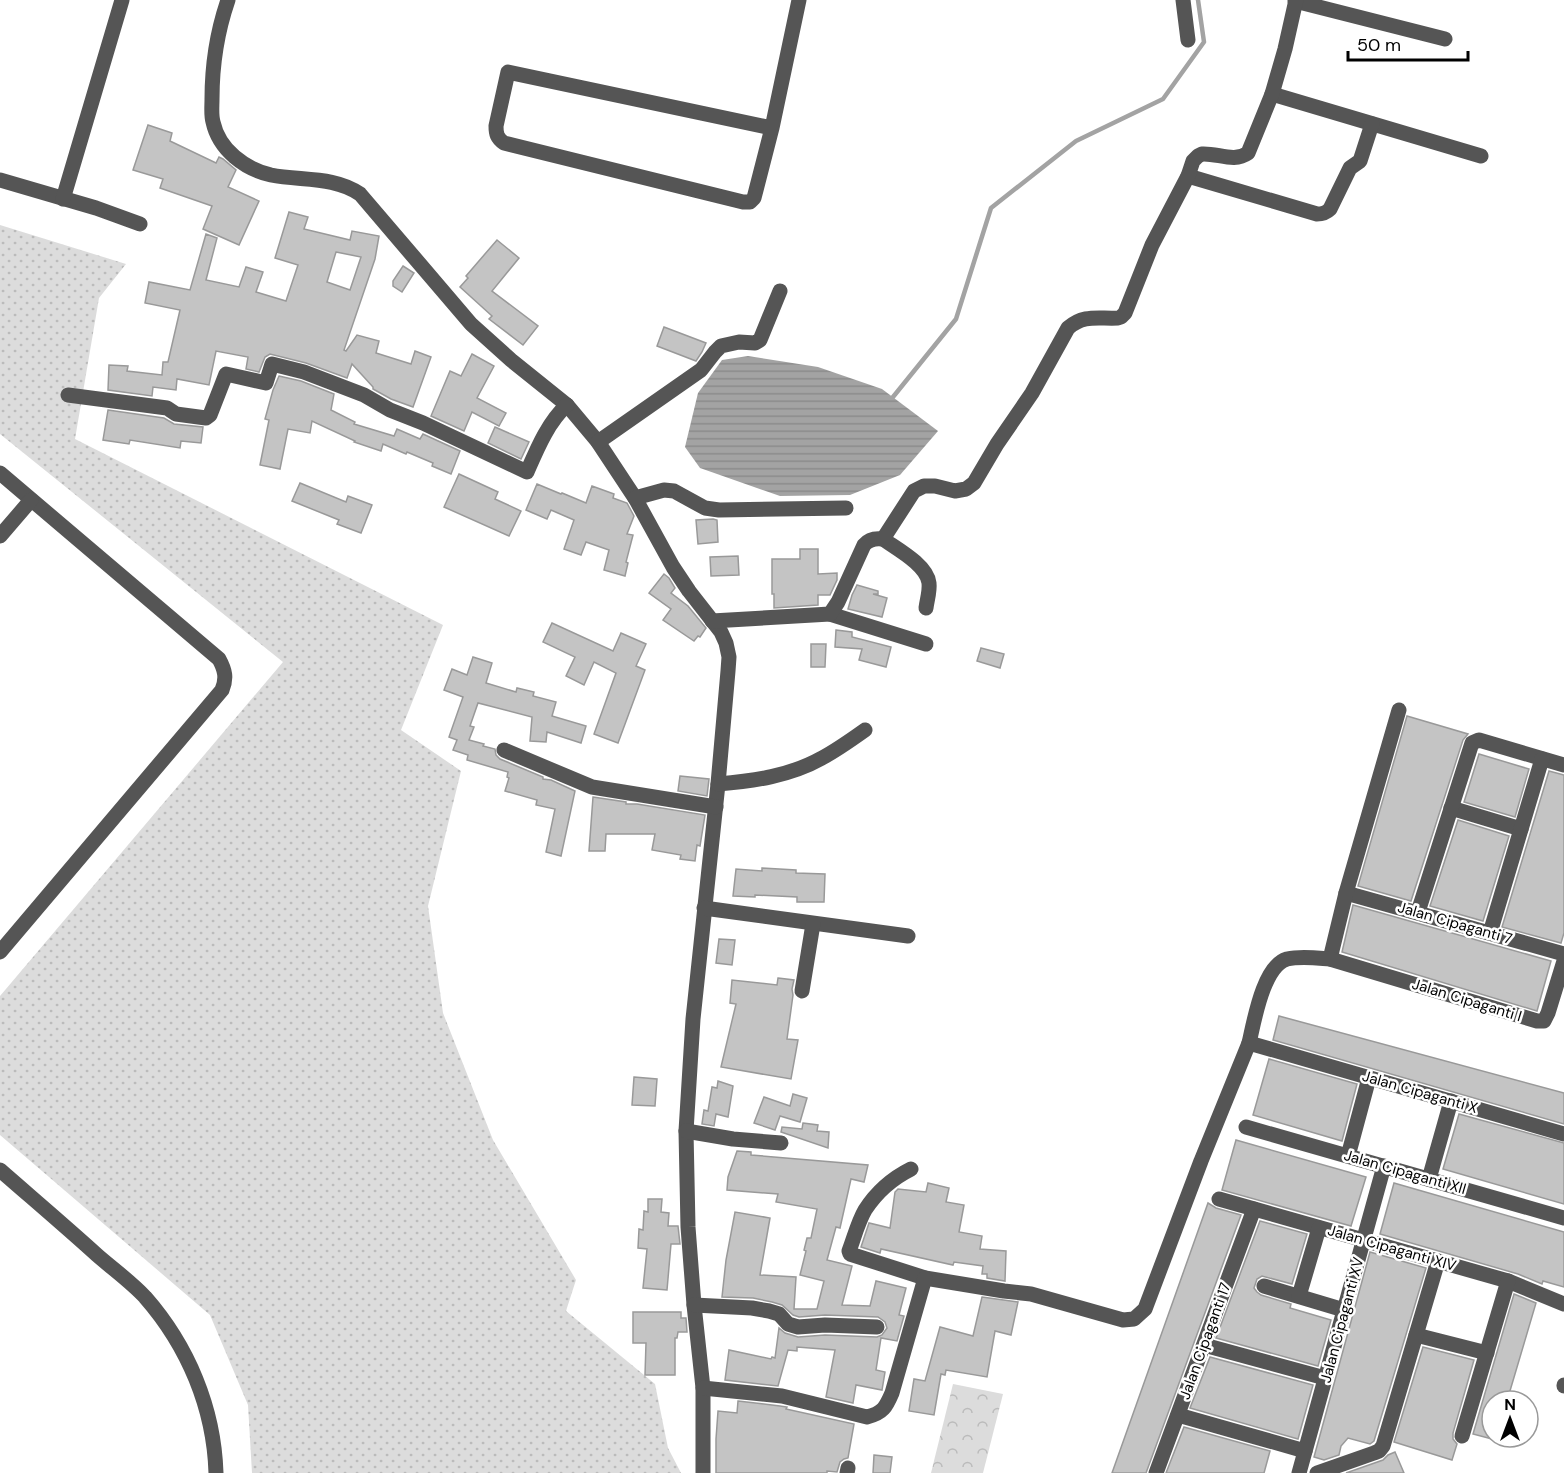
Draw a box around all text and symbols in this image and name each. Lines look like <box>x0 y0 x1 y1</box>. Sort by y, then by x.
scale bar <box>1348 24 1468 62</box>
text: 50 m <box>1357 33 1401 57</box>
street label: Jalan Cipaganti 7 <box>1395 897 1515 949</box>
street label: Jalan Cipaganti I <box>1410 974 1524 1026</box>
street label: Jalan Cipaganti X <box>1360 1066 1480 1118</box>
street label: Jalan Cipaganti XII <box>1342 1145 1468 1199</box>
street label: Jalan Cipaganti XIV <box>1325 1220 1459 1276</box>
street label: Jalan Cipaganti XV <box>1316 1255 1368 1385</box>
street label: Jalan Cipaganti 17 <box>1175 1280 1235 1402</box>
north arrow <box>1480 1389 1540 1449</box>
text: N <box>1504 1394 1516 1415</box>

